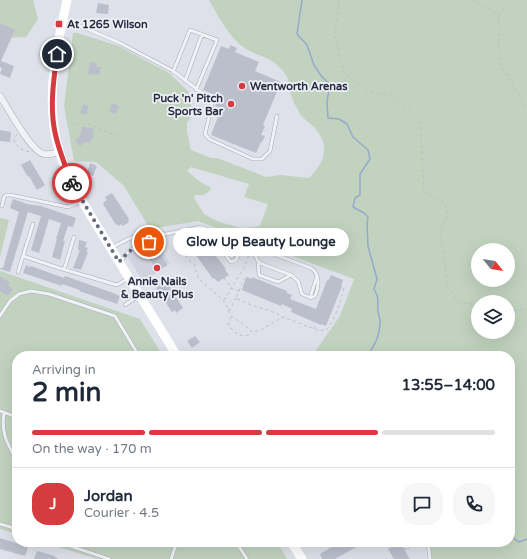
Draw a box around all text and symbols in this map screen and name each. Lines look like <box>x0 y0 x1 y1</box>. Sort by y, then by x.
place label: At 1265 Wilson <box>67 18 148 31</box>
marker: At 1265 Wilson <box>54 19 64 29</box>
pin <box>40 37 74 71</box>
icon: home <box>46 43 68 65</box>
place label: Wentworth Arenas <box>250 80 348 93</box>
marker: Wentworth Arenas <box>237 81 247 91</box>
place label: Puck 'n' Pitch Sports Bar <box>153 92 224 119</box>
marker: Puck 'n' Pitch Sports Bar <box>226 99 236 109</box>
courier <box>52 163 92 203</box>
icon: bike <box>61 172 83 194</box>
pin <box>132 225 166 259</box>
callout: Glow Up Beauty Lounge <box>173 228 349 256</box>
icon: bag <box>138 231 160 253</box>
text: Glow Up Beauty Lounge <box>186 234 336 250</box>
north arrow <box>471 243 515 287</box>
map controls <box>471 243 515 339</box>
marker: Annie Nails & Beauty Plus <box>152 263 162 273</box>
place label: Annie Nails & Beauty Plus <box>121 275 194 302</box>
button: layers <box>471 295 515 339</box>
text: Arriving in <box>32 362 96 378</box>
text: 13:55–14:00 <box>402 376 495 394</box>
text: 2 min <box>32 377 101 408</box>
text: On the way · 170 m <box>32 441 152 457</box>
button: chat <box>401 483 443 525</box>
button: phone <box>453 483 495 525</box>
text: Jordan <box>84 487 133 505</box>
text: J <box>50 495 57 513</box>
text: Courier · 4.5 <box>84 505 159 521</box>

